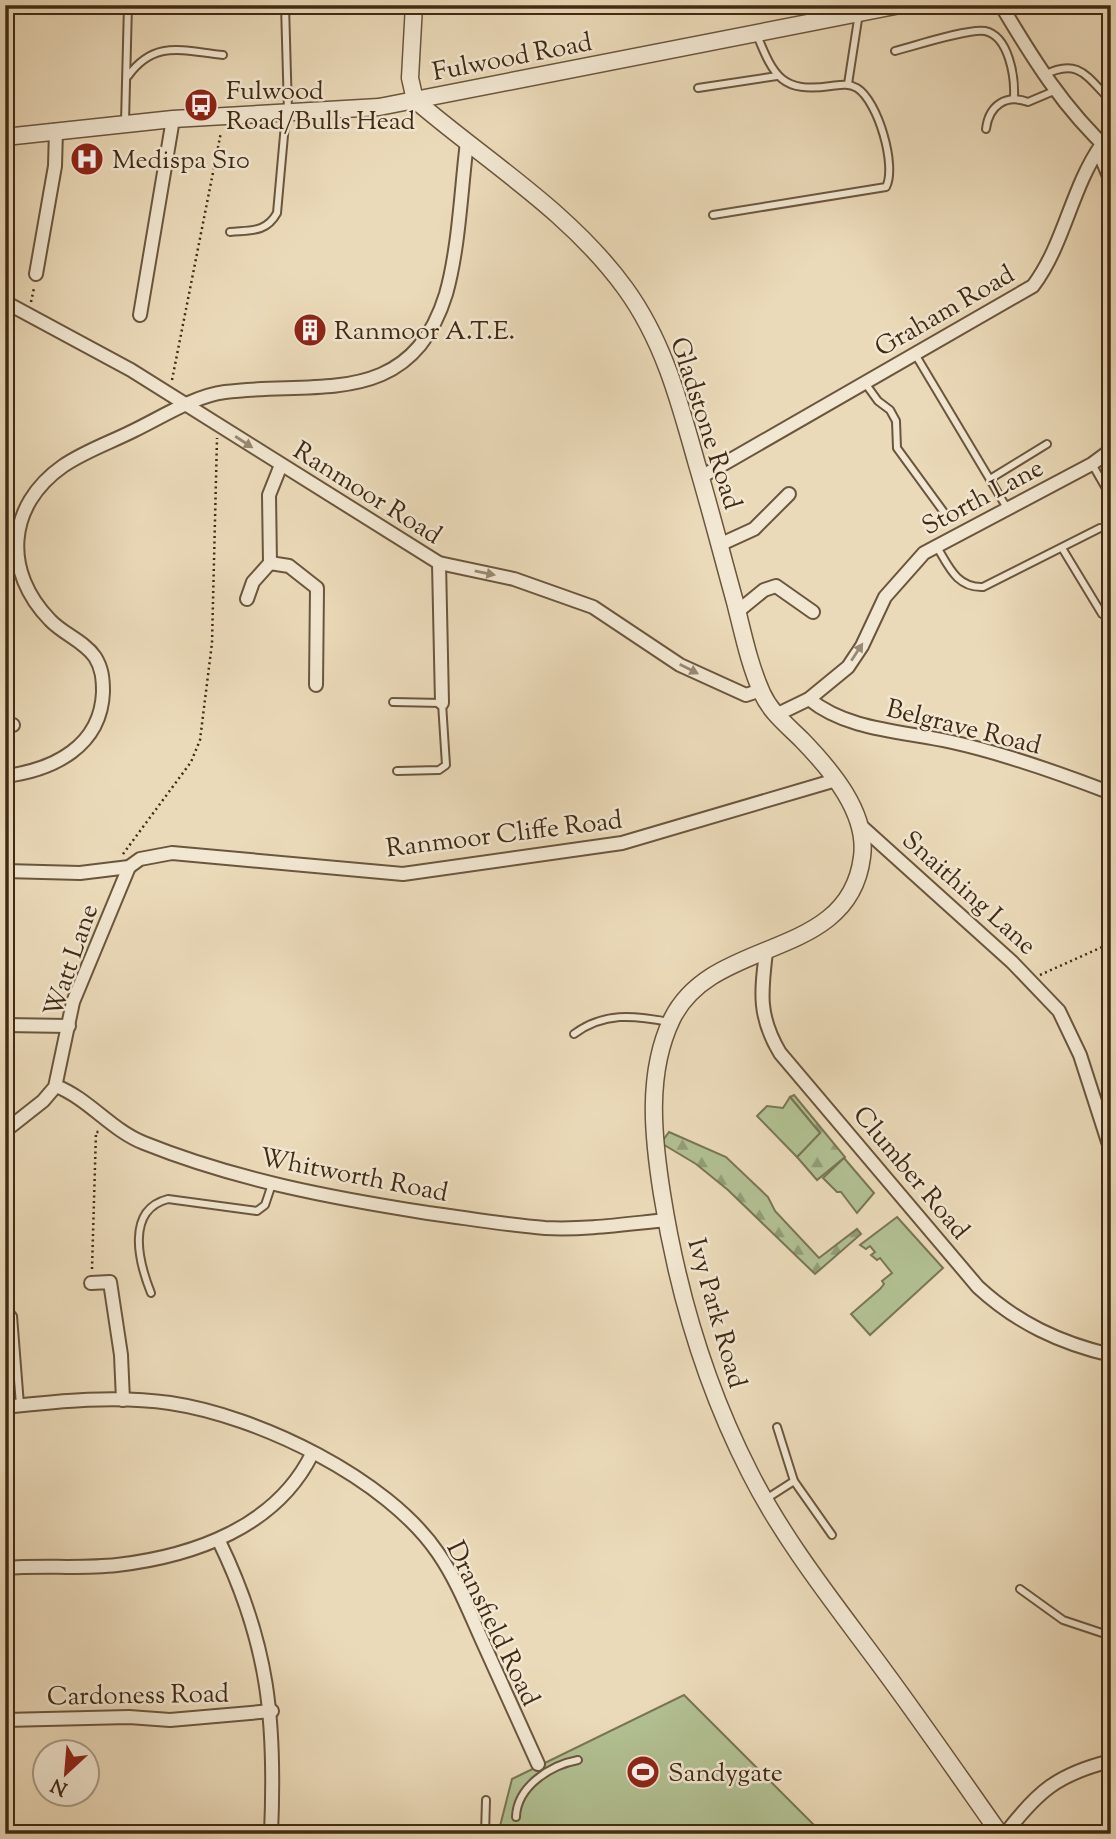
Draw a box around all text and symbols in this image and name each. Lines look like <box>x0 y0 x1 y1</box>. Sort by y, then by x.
street label: Fulwood Road <box>430 25 596 92</box>
place label: Fulwood Road/Bulls Head <box>226 74 415 141</box>
bus stop icon: Fulwood Road/Bulls Head <box>182 86 220 124</box>
hospital icon: Medispa S10 <box>68 140 106 178</box>
place label: Medispa S10 <box>112 143 250 180</box>
street label: Graham Road <box>869 257 1022 367</box>
building icon: Ranmoor A.T.E. <box>291 311 329 349</box>
place label: Ranmoor A.T.E. <box>334 314 515 351</box>
street label: Gladstone Road <box>659 333 750 515</box>
street label: Ranmoor Road <box>285 434 449 555</box>
one-way arrow <box>235 435 254 448</box>
street label: Storth Lane <box>916 451 1051 546</box>
one-way arrow <box>474 568 496 579</box>
one-way arrow <box>851 643 864 662</box>
one-way arrow <box>679 664 699 675</box>
street label: Belgrave Road <box>882 691 1045 766</box>
street label: Ranmoor Cliffe Road <box>384 803 625 868</box>
street label: Snaithing Lane <box>893 823 1044 964</box>
street label: Watt Lane <box>36 899 109 1022</box>
street label: Clumber Road <box>843 1099 977 1249</box>
street label: Whitworth Road <box>256 1140 451 1213</box>
street label: Ivy Park Road <box>677 1234 755 1393</box>
street label: Dransfield Road <box>436 1535 548 1713</box>
street label: Cardoness Road <box>47 1676 230 1717</box>
north arrow <box>32 1738 102 1808</box>
sports icon: Sandygate <box>624 1753 662 1791</box>
place label: Sandygate <box>668 1756 783 1793</box>
text: N <box>47 1771 72 1801</box>

